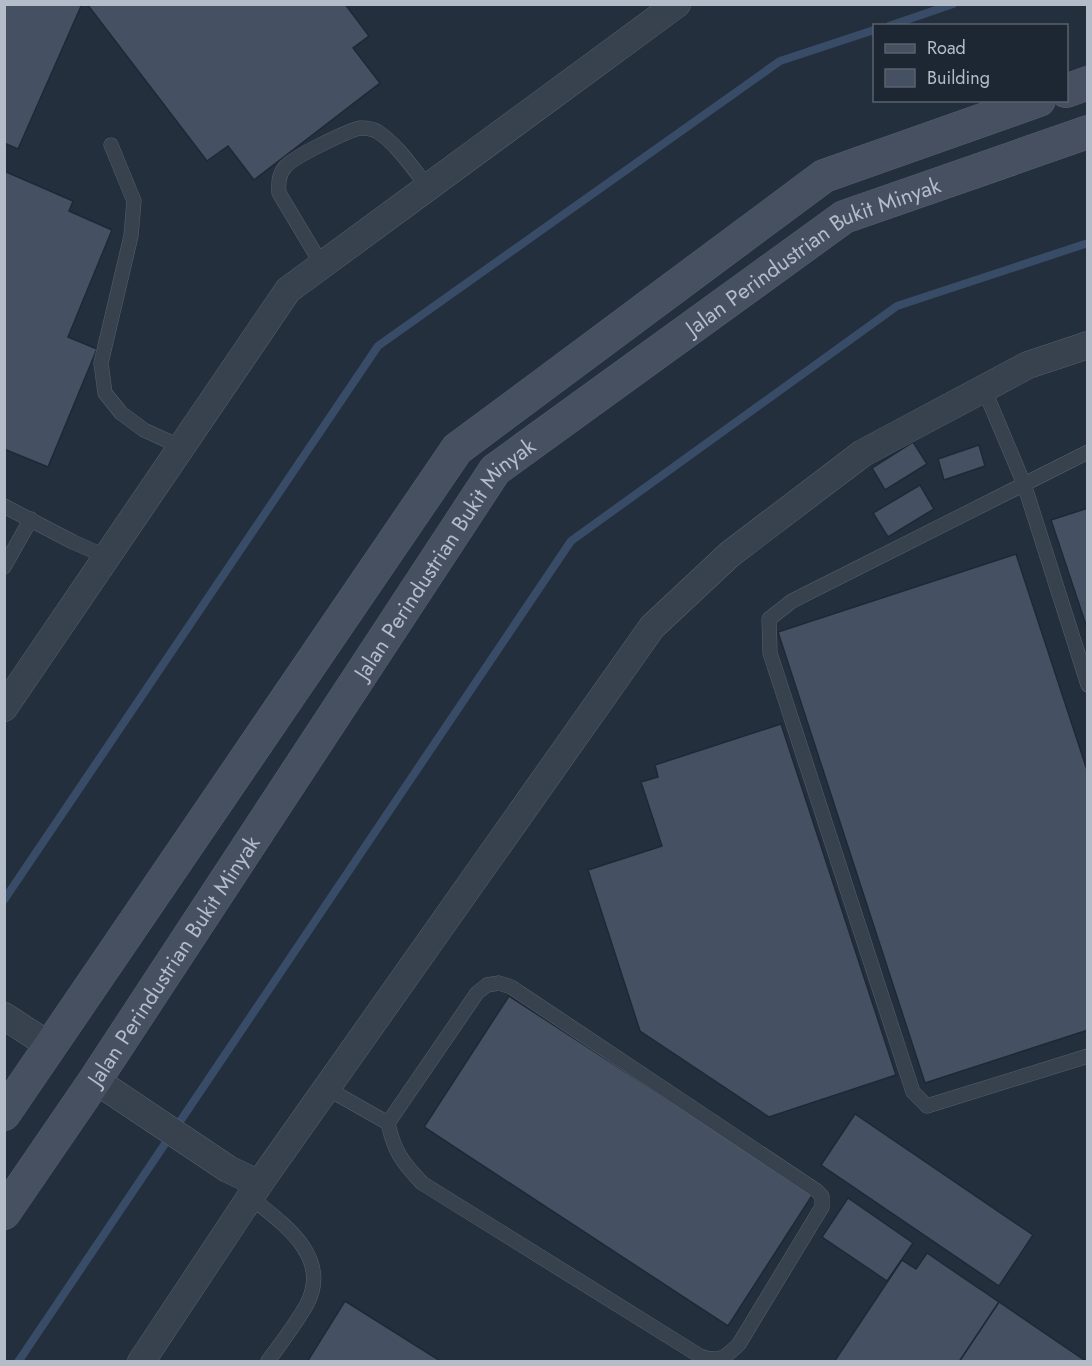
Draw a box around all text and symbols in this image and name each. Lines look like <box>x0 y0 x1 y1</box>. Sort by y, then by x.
legend <box>873 24 1068 102</box>
text: Road <box>927 35 966 61</box>
text: Building <box>927 65 990 91</box>
street label: Jalan Perindustrian Bukit Minyak <box>676 168 945 345</box>
street label: Jalan Perindustrian Bukit Minyak <box>344 430 542 688</box>
street label: Jalan Perindustrian Bukit Minyak <box>78 829 267 1095</box>

